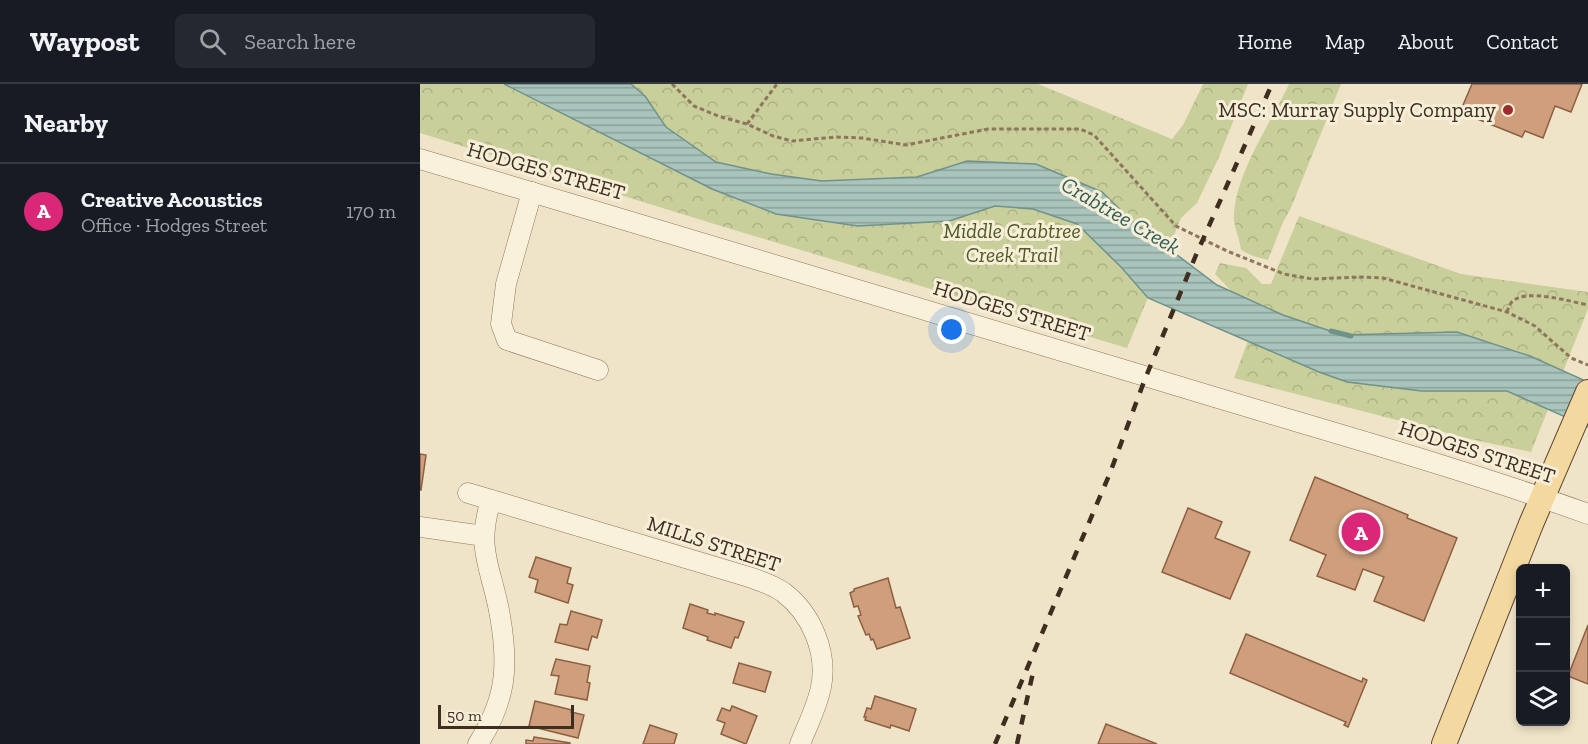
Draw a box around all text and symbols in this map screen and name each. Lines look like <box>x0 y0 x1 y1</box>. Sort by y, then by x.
search box <box>175 14 595 68</box>
text: Waypost <box>30 25 139 58</box>
icon: search <box>196 25 229 58</box>
text: Search here <box>244 28 356 55</box>
text: Home <box>1238 29 1292 54</box>
text: Map <box>1325 29 1365 54</box>
text: About <box>1398 29 1453 54</box>
text: Contact <box>1486 29 1558 54</box>
place label: MSC: Murray Supply Company <box>1218 97 1496 122</box>
marker: MSC: Murray Supply Company <box>1501 103 1515 117</box>
text: Nearby <box>24 107 108 139</box>
street label: HODGES STREET <box>464 136 628 205</box>
water label: Crabtree Creek <box>1056 171 1185 260</box>
text: Creative Acoustics <box>81 186 263 213</box>
text: A <box>37 199 50 223</box>
text: 170 m <box>346 199 396 223</box>
text: Office · Hodges Street <box>81 213 267 237</box>
park label: Middle Crabtree Creek Trail <box>943 218 1081 267</box>
street label: HODGES STREET <box>930 275 1094 346</box>
your location <box>937 315 966 344</box>
street label: HODGES STREET <box>1396 414 1559 489</box>
street label: MILLS STREET <box>644 510 784 577</box>
pin: A <box>1342 510 1380 554</box>
map controls <box>1516 564 1570 726</box>
button: + <box>1516 564 1570 618</box>
button: − <box>1516 618 1570 672</box>
button: layers <box>1516 672 1570 726</box>
scale bar <box>438 702 574 730</box>
text: 50 m <box>447 706 482 725</box>

